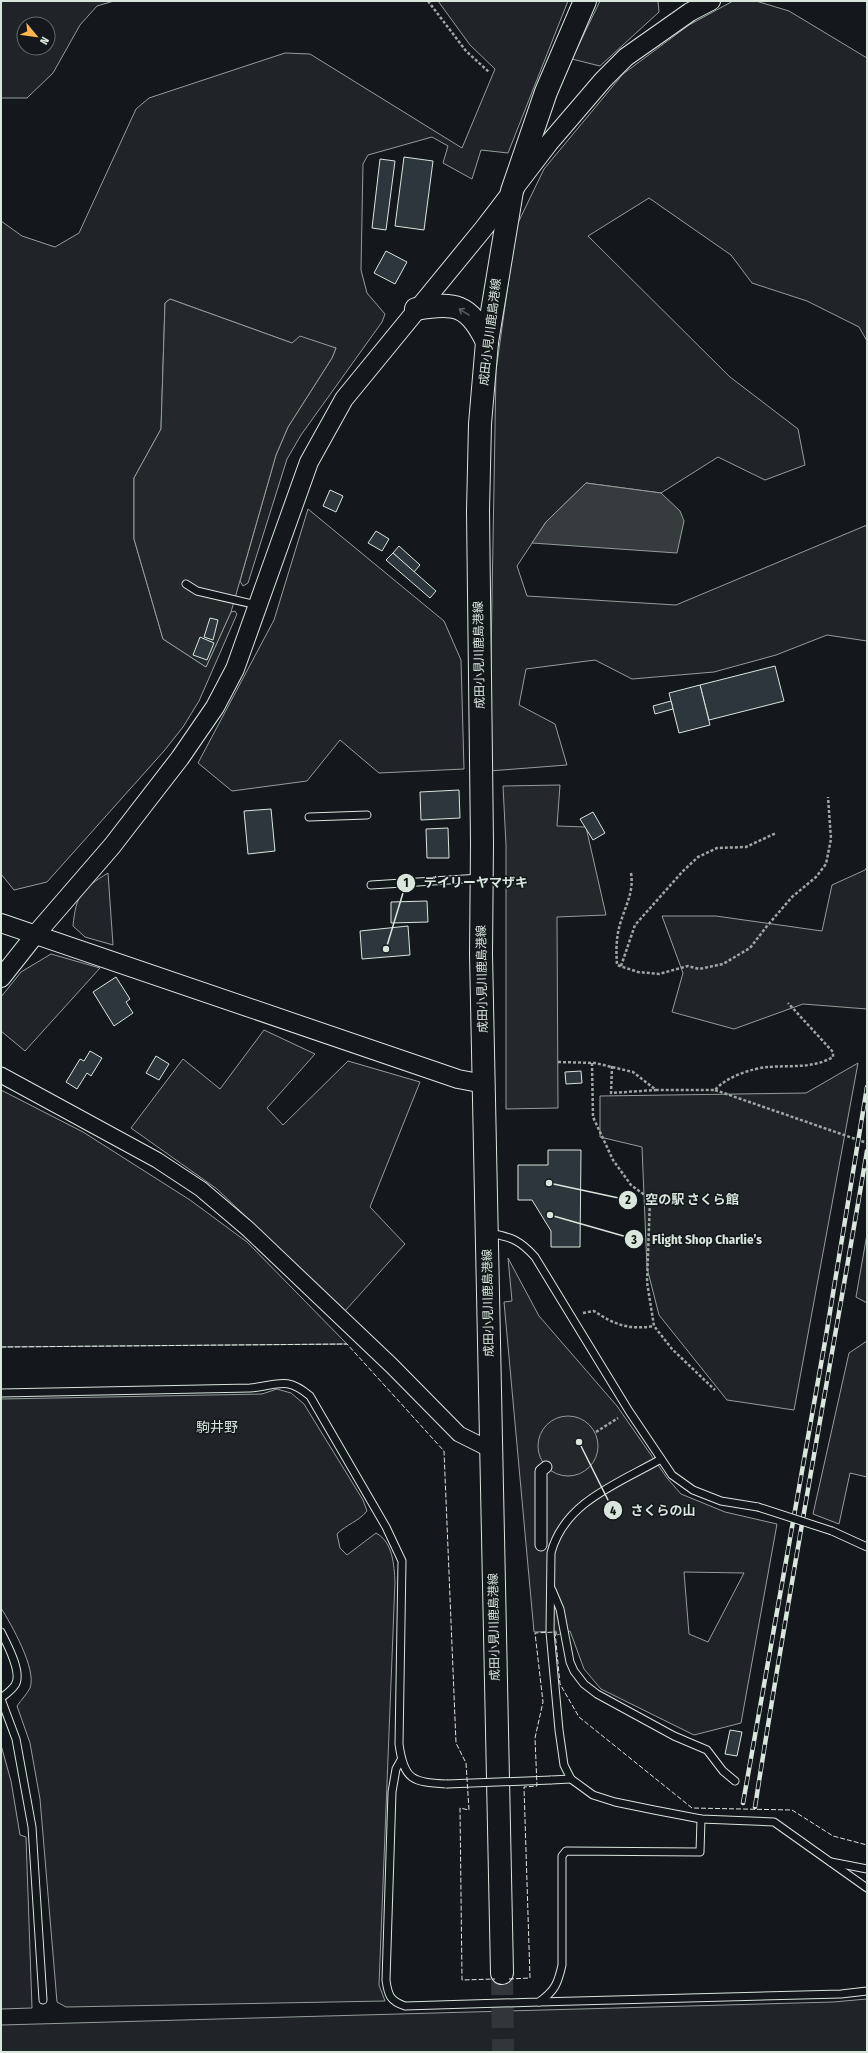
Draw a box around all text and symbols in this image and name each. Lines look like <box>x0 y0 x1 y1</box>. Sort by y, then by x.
north arrow <box>16 16 56 56</box>
text: N <box>37 35 52 47</box>
street label: 成田小見川鹿島港線 <box>476 278 504 386</box>
one-way arrow <box>458 308 470 316</box>
street label: 成田小見川鹿島港線 <box>471 601 487 709</box>
callout: デイリーヤマザキ <box>396 870 536 895</box>
text: デイリーヤマザキ <box>424 875 528 890</box>
text: 1 <box>403 876 409 890</box>
street label: 成田小見川鹿島港線 <box>474 925 490 1033</box>
callout: 空の駅 さくら館 <box>618 1187 747 1212</box>
text: 空の駅 さくら館 <box>645 1192 739 1207</box>
text: 2 <box>624 1193 631 1207</box>
callout: Flight Shop Charlie’s <box>624 1227 770 1252</box>
text: Flight Shop Charlie’s <box>652 1232 762 1247</box>
text: 3 <box>630 1233 637 1247</box>
street label: 成田小見川鹿島港線 <box>480 1249 496 1357</box>
district label: 駒井野 <box>196 1419 238 1436</box>
callout: さくらの山 <box>603 1498 704 1523</box>
text: さくらの山 <box>630 1503 696 1518</box>
text: 4 <box>610 1504 616 1518</box>
street label: 成田小見川鹿島港線 <box>486 1573 502 1681</box>

